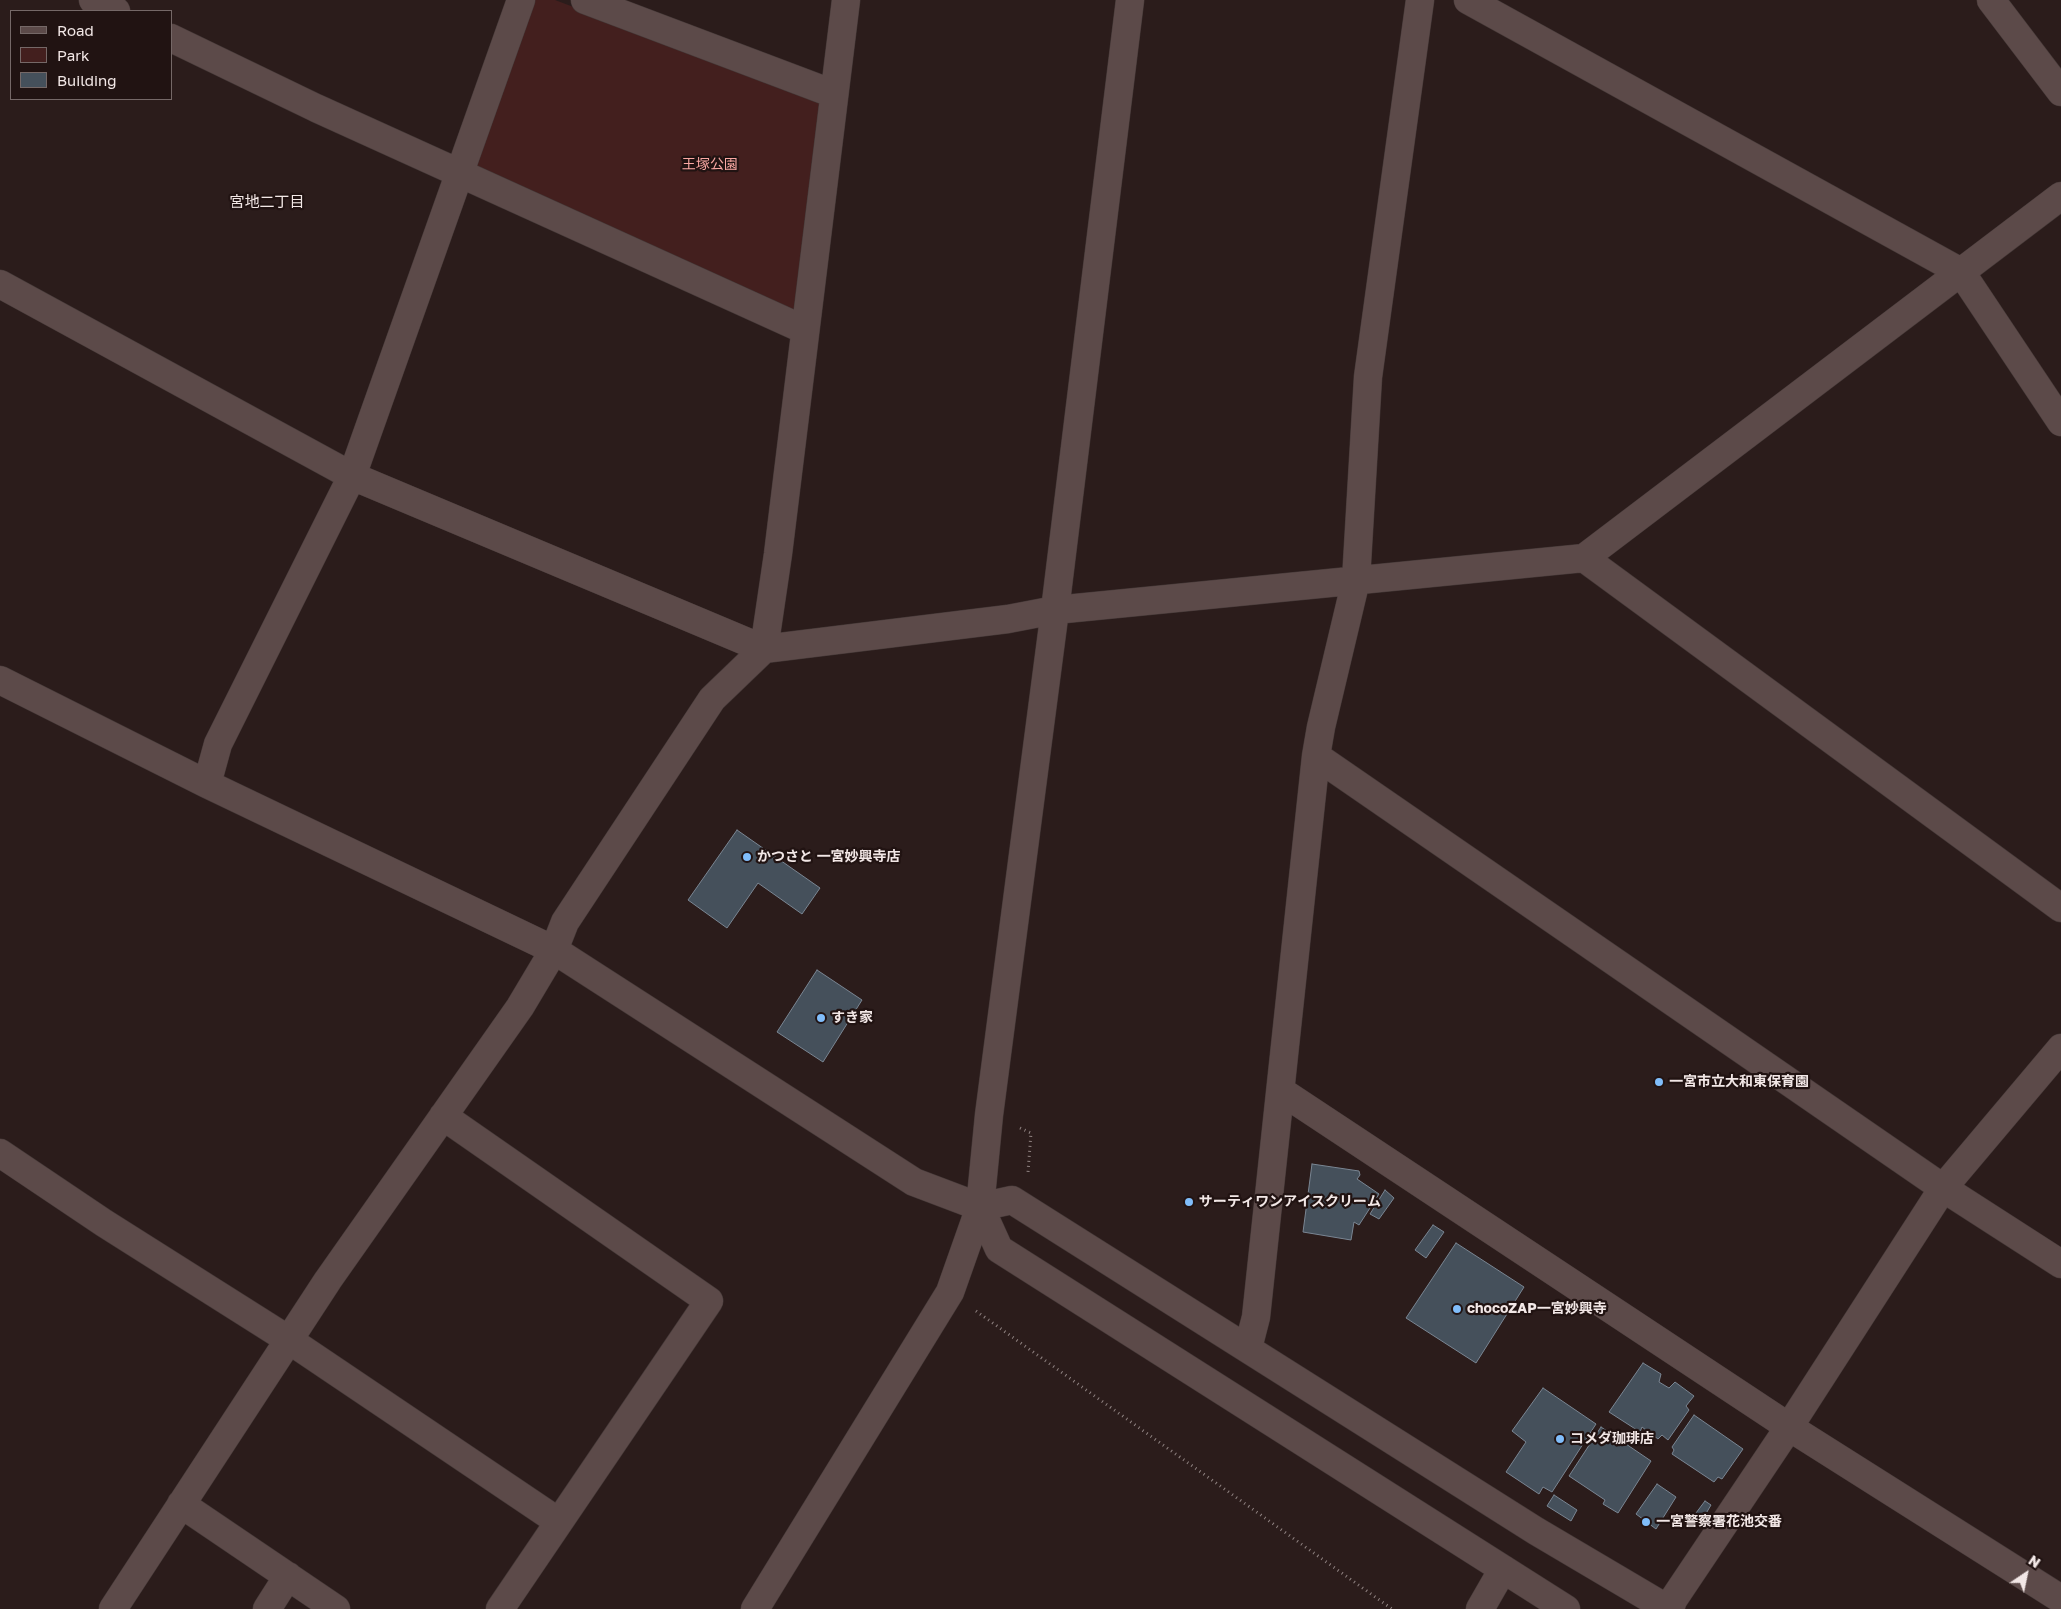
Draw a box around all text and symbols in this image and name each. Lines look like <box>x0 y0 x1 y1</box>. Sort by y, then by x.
legend <box>10 10 172 100</box>
text: Road <box>57 21 94 39</box>
text: Park <box>57 46 89 64</box>
text: Building <box>57 71 117 89</box>
park label: 王塚公園 <box>682 157 738 173</box>
district label: 宮地二丁目 <box>230 193 304 211</box>
place label: かつさと 一宮妙興寺店 <box>757 849 900 865</box>
marker: かつさと 一宮妙興寺店 <box>741 851 753 863</box>
place label: すき家 <box>831 1010 873 1026</box>
marker: すき家 <box>815 1012 827 1024</box>
place label: 一宮市立大和東保育園 <box>1669 1074 1809 1090</box>
marker: 一宮市立大和東保育園 <box>1653 1076 1665 1088</box>
place label: サーティワンアイスクリーム <box>1199 1194 1381 1210</box>
marker: サーティワンアイスクリーム <box>1183 1196 1195 1208</box>
place label: chocoZAP一宮妙興寺 <box>1467 1301 1607 1317</box>
marker: chocoZAP一宮妙興寺 <box>1451 1303 1463 1315</box>
place label: コメダ珈琲店 <box>1570 1431 1654 1447</box>
marker: コメダ珈琲店 <box>1554 1433 1566 1445</box>
place label: 一宮警察署花池交番 <box>1656 1514 1782 1530</box>
marker: 一宮警察署花池交番 <box>1640 1516 1652 1528</box>
north arrow <box>2001 1549 2051 1599</box>
text: N <box>2025 1551 2044 1571</box>

